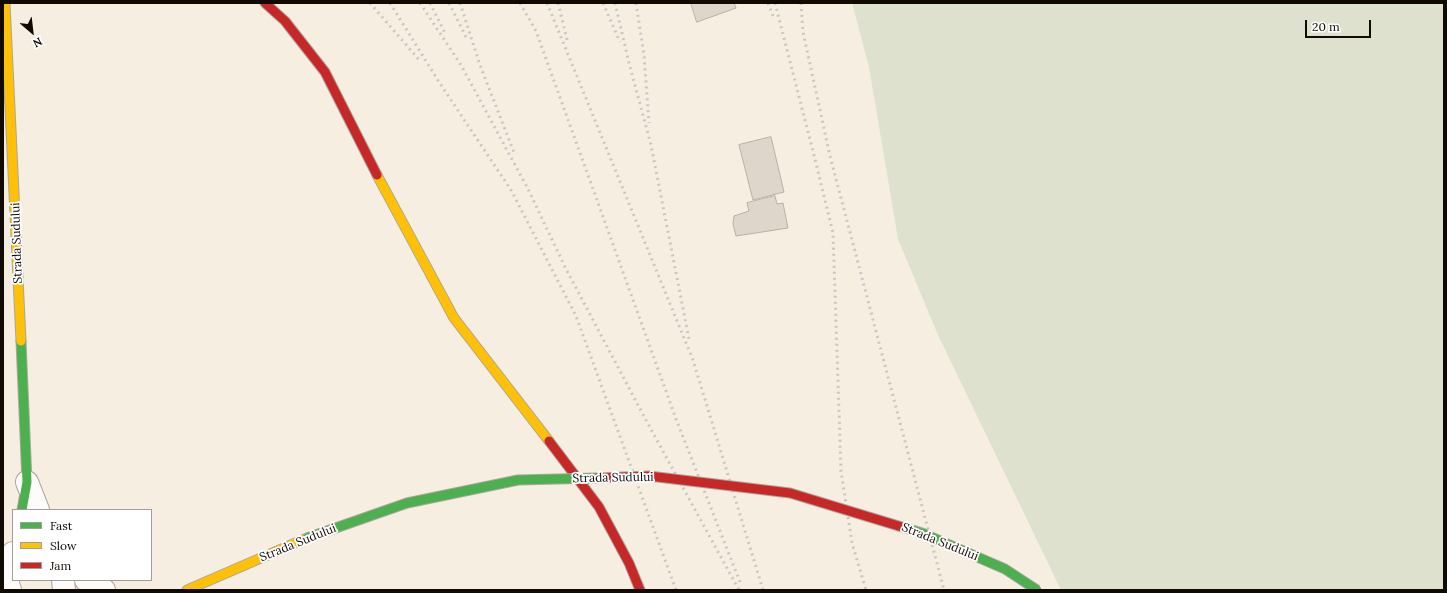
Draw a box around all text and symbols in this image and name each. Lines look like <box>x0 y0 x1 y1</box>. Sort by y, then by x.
north arrow <box>12 12 52 52</box>
scale bar <box>1307 12 1373 38</box>
text: 20 m <box>1312 19 1340 34</box>
text: N <box>31 34 45 51</box>
street label: Strada Sudului <box>8 202 26 284</box>
street label: Strada Sudului <box>572 470 654 486</box>
legend <box>12 509 152 581</box>
text: Fast <box>50 518 73 533</box>
street label: Strada Sudului <box>900 520 980 564</box>
street label: Strada Sudului <box>258 521 338 565</box>
text: Slow <box>50 538 77 553</box>
text: Jam <box>50 558 71 573</box>

